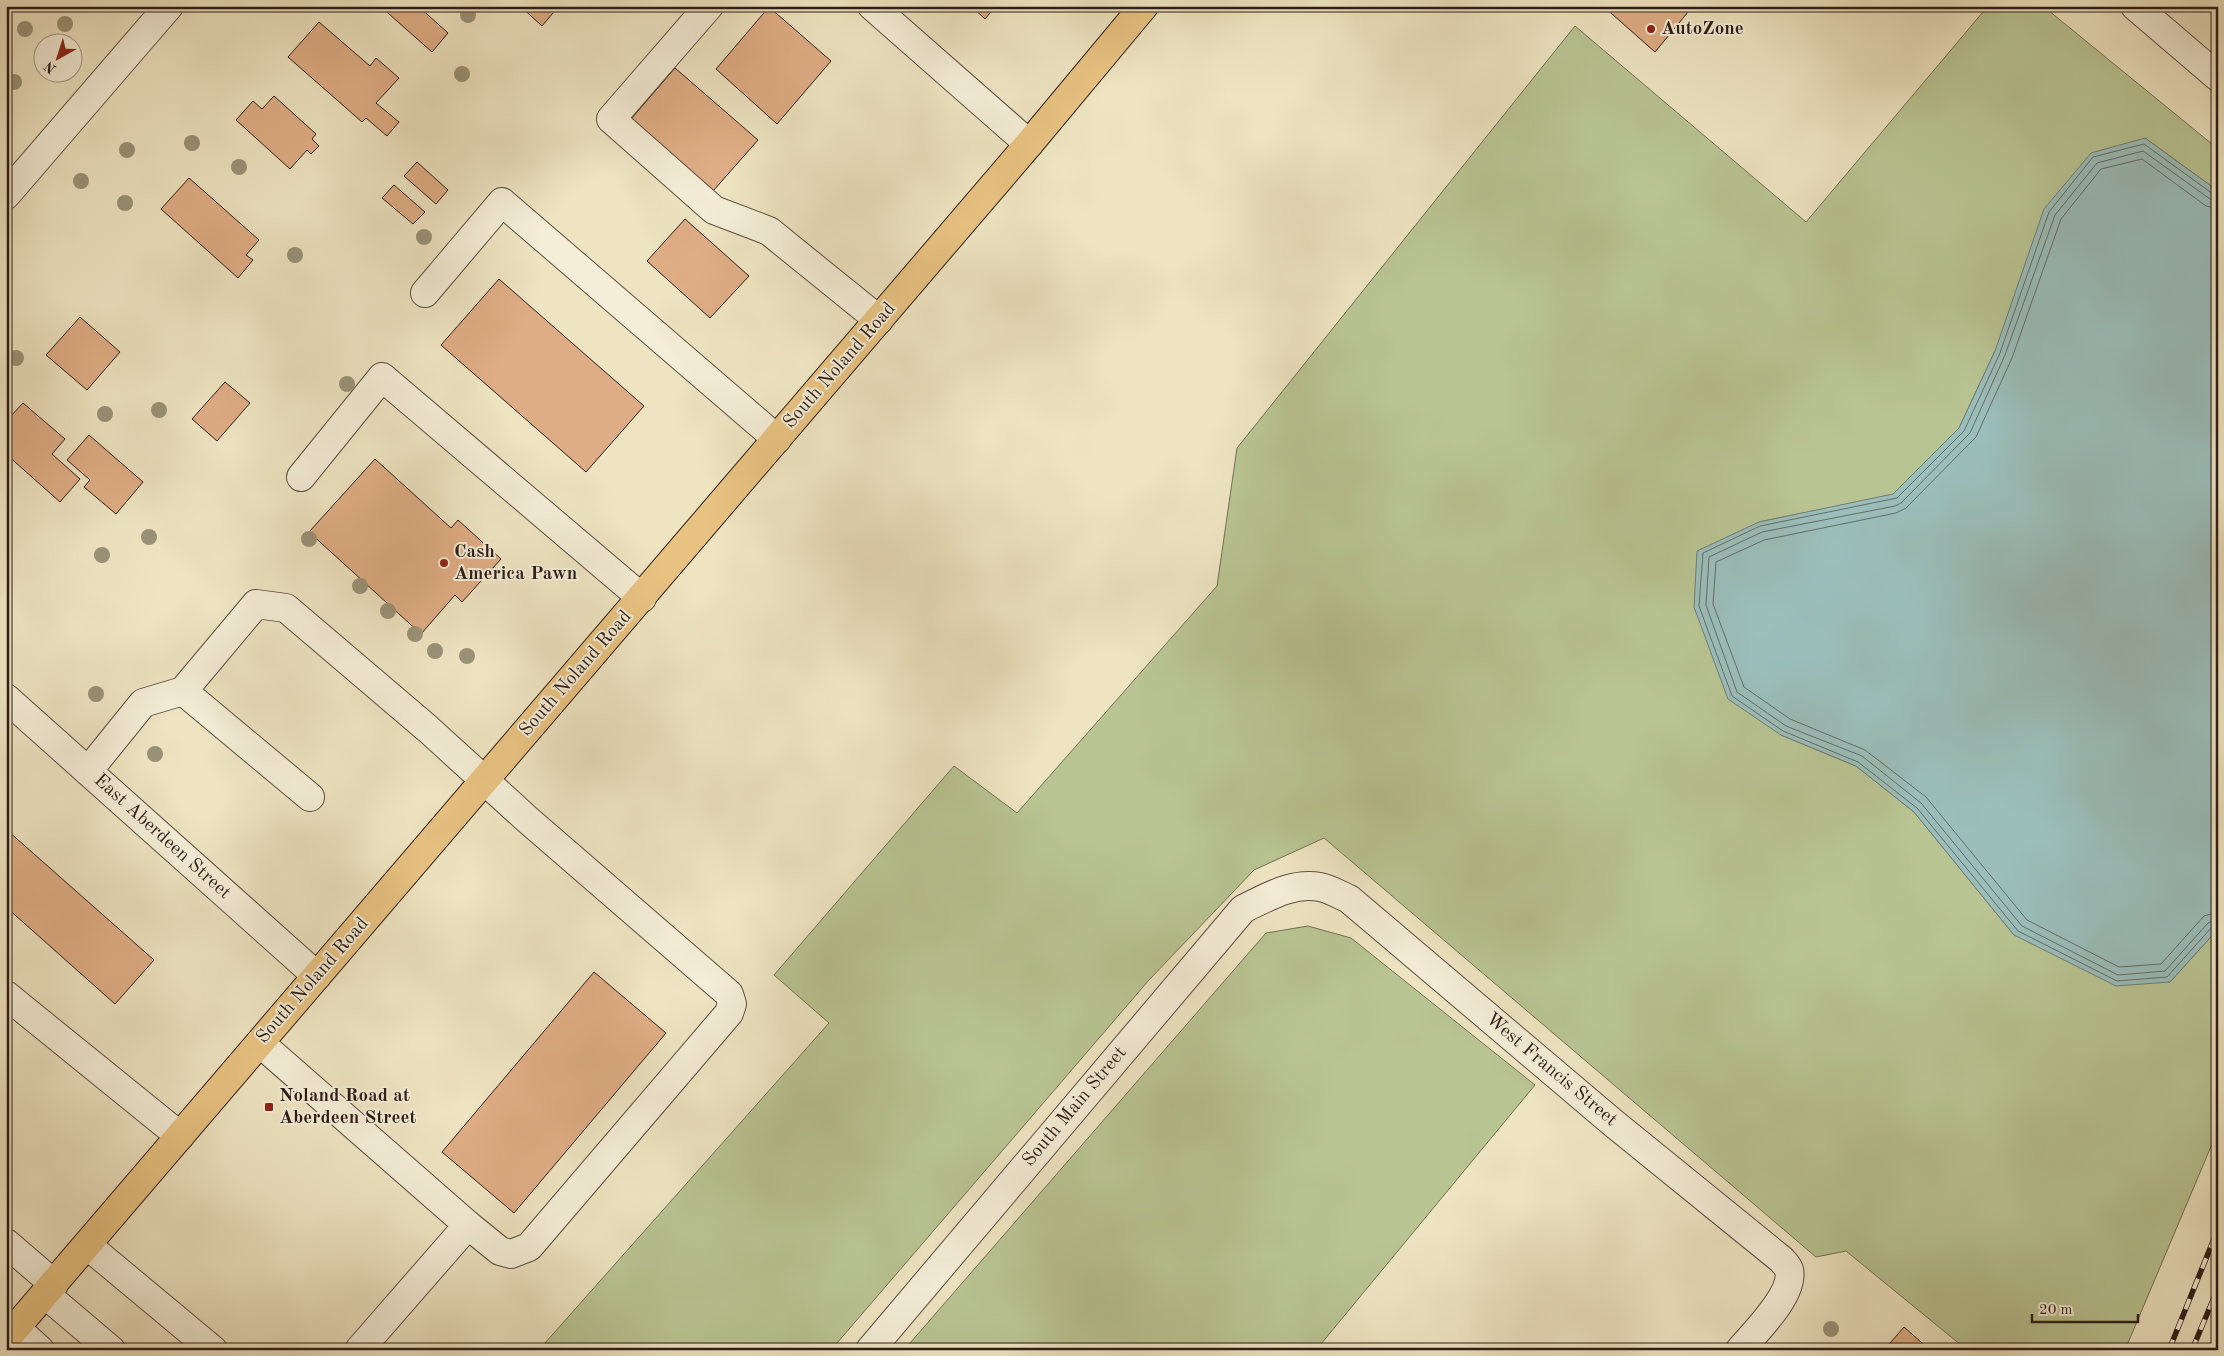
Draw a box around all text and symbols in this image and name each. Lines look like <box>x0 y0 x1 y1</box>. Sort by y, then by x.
place label: AutoZone <box>1661 20 1744 39</box>
marker: AutoZone <box>1645 23 1657 35</box>
north arrow <box>32 32 82 82</box>
text: N <box>42 58 59 76</box>
street label: South Noland Road <box>780 299 900 433</box>
place label: Cash America Pawn <box>454 543 577 584</box>
marker: Cash America Pawn <box>438 557 450 569</box>
street label: South Noland Road <box>516 607 636 741</box>
street label: East Aberdeen Street <box>90 771 234 903</box>
street label: South Noland Road <box>253 914 373 1048</box>
street label: West Francis Street <box>1482 1010 1620 1130</box>
street label: South Main Street <box>1020 1043 1130 1171</box>
place label: Noland Road at Aberdeen Street <box>279 1087 416 1128</box>
marker: Noland Road at Aberdeen Street <box>263 1101 275 1113</box>
scale bar <box>2032 1291 2138 1323</box>
text: 20 m <box>2039 1303 2073 1318</box>

